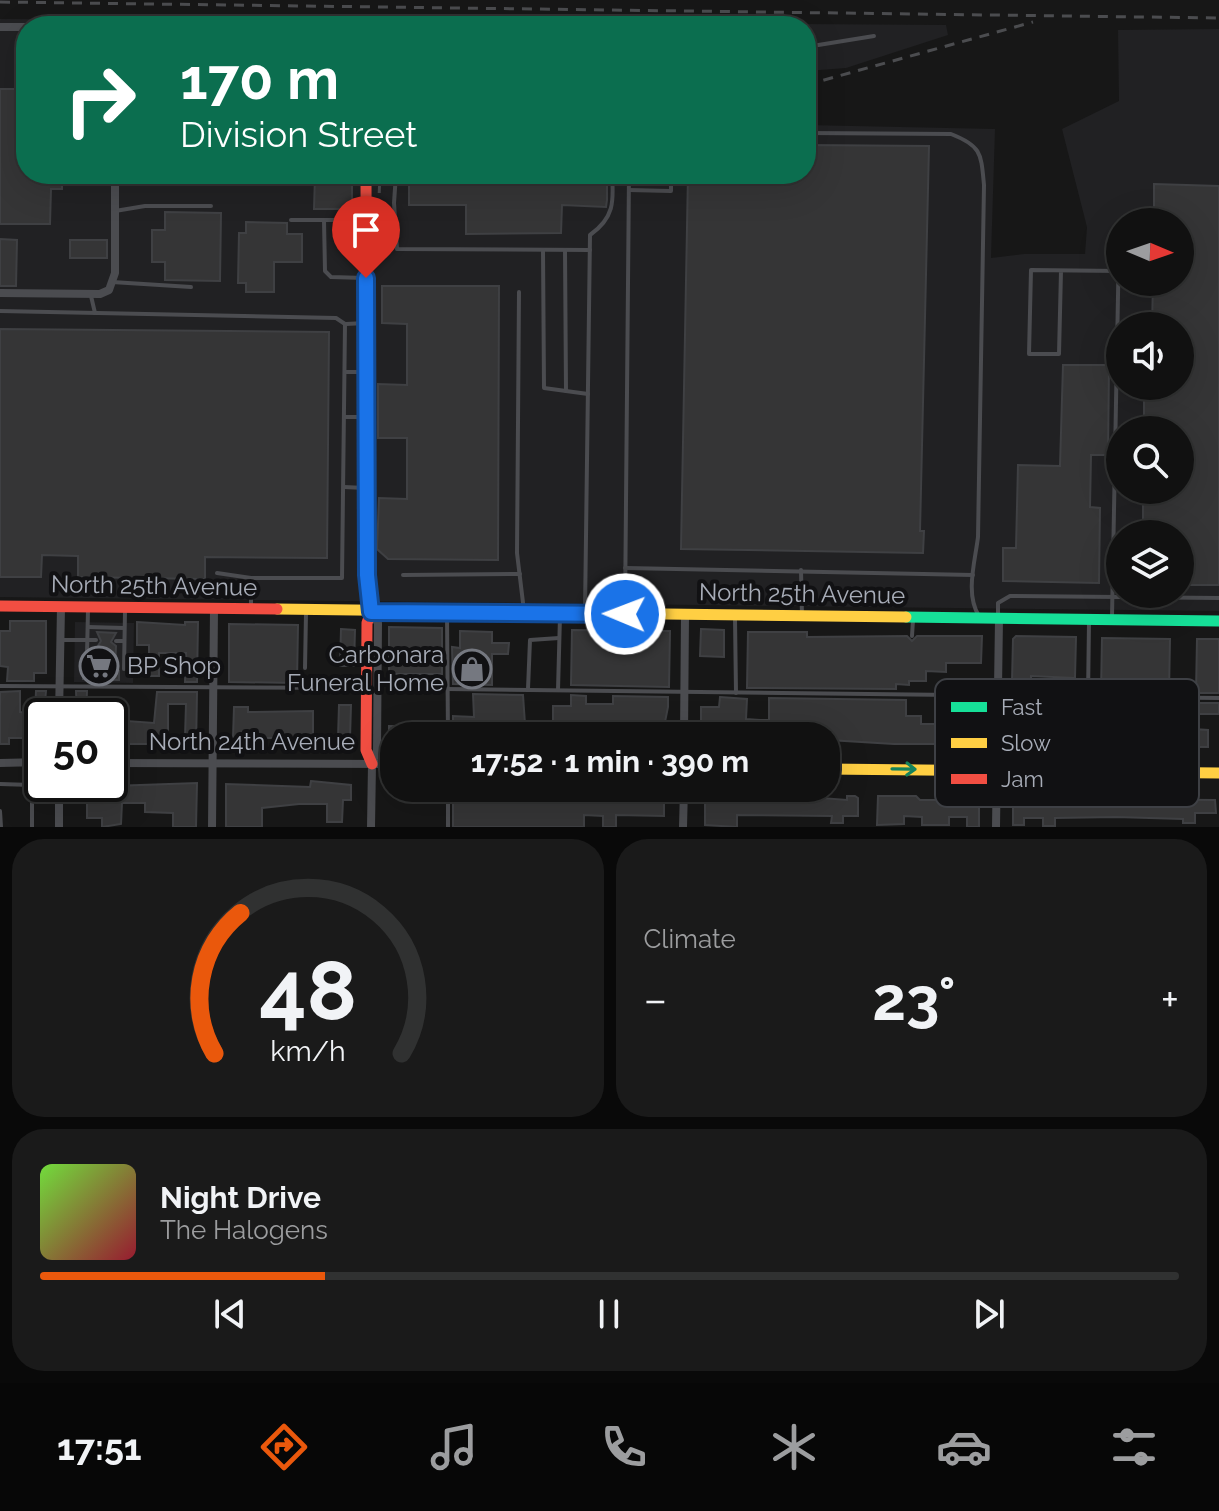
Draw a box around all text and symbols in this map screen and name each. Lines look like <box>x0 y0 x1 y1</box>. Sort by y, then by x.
text: 170 m <box>180 46 339 112</box>
icon: right <box>48 48 152 152</box>
text: Division Street <box>180 113 417 155</box>
pin <box>332 196 400 278</box>
icon: arrive <box>344 208 388 252</box>
north arrow <box>1106 208 1194 296</box>
map controls <box>1106 208 1194 608</box>
button: sound <box>1106 312 1194 400</box>
button: search <box>1106 416 1194 504</box>
button: layers <box>1106 520 1194 608</box>
street label: North 25th Avenue <box>51 569 257 602</box>
position arrow <box>583 572 667 656</box>
street label: North 25th Avenue <box>699 577 905 610</box>
place label: Carbonara Funeral Home <box>287 640 444 697</box>
supermarket icon: BP Shop <box>78 645 120 687</box>
shop icon: Carbonara Funeral Home <box>451 648 493 690</box>
place label: BP Shop <box>127 651 221 680</box>
legend <box>935 679 1199 807</box>
text: Fast <box>1001 694 1043 720</box>
speed limit sign: 50 <box>24 698 128 802</box>
street label: North 24th Avenue <box>149 727 355 756</box>
text: Slow <box>1001 730 1051 756</box>
text: 17:52 · 1 min · 390 m <box>471 744 749 779</box>
one-way arrow <box>890 761 917 777</box>
text: Jam <box>1001 766 1044 792</box>
text: Climate <box>644 924 736 954</box>
text: 48 <box>259 942 357 1039</box>
text: 23° <box>872 964 956 1034</box>
text: − <box>644 974 667 1025</box>
text: + <box>1161 974 1179 1025</box>
text: km/h <box>270 1034 345 1068</box>
text: Night Drive <box>160 1180 321 1215</box>
text: The Halogens <box>160 1215 328 1245</box>
icon: previous <box>208 1292 252 1336</box>
icon: pause <box>587 1292 631 1336</box>
icon: next <box>967 1292 1011 1336</box>
icon: directions <box>256 1419 312 1475</box>
icon: music <box>426 1419 482 1475</box>
icon: phone <box>596 1419 652 1475</box>
icon: climate <box>766 1419 822 1475</box>
icon: car <box>936 1419 992 1475</box>
icon: filters <box>1106 1419 1162 1475</box>
text: 17:51 <box>57 1426 142 1468</box>

